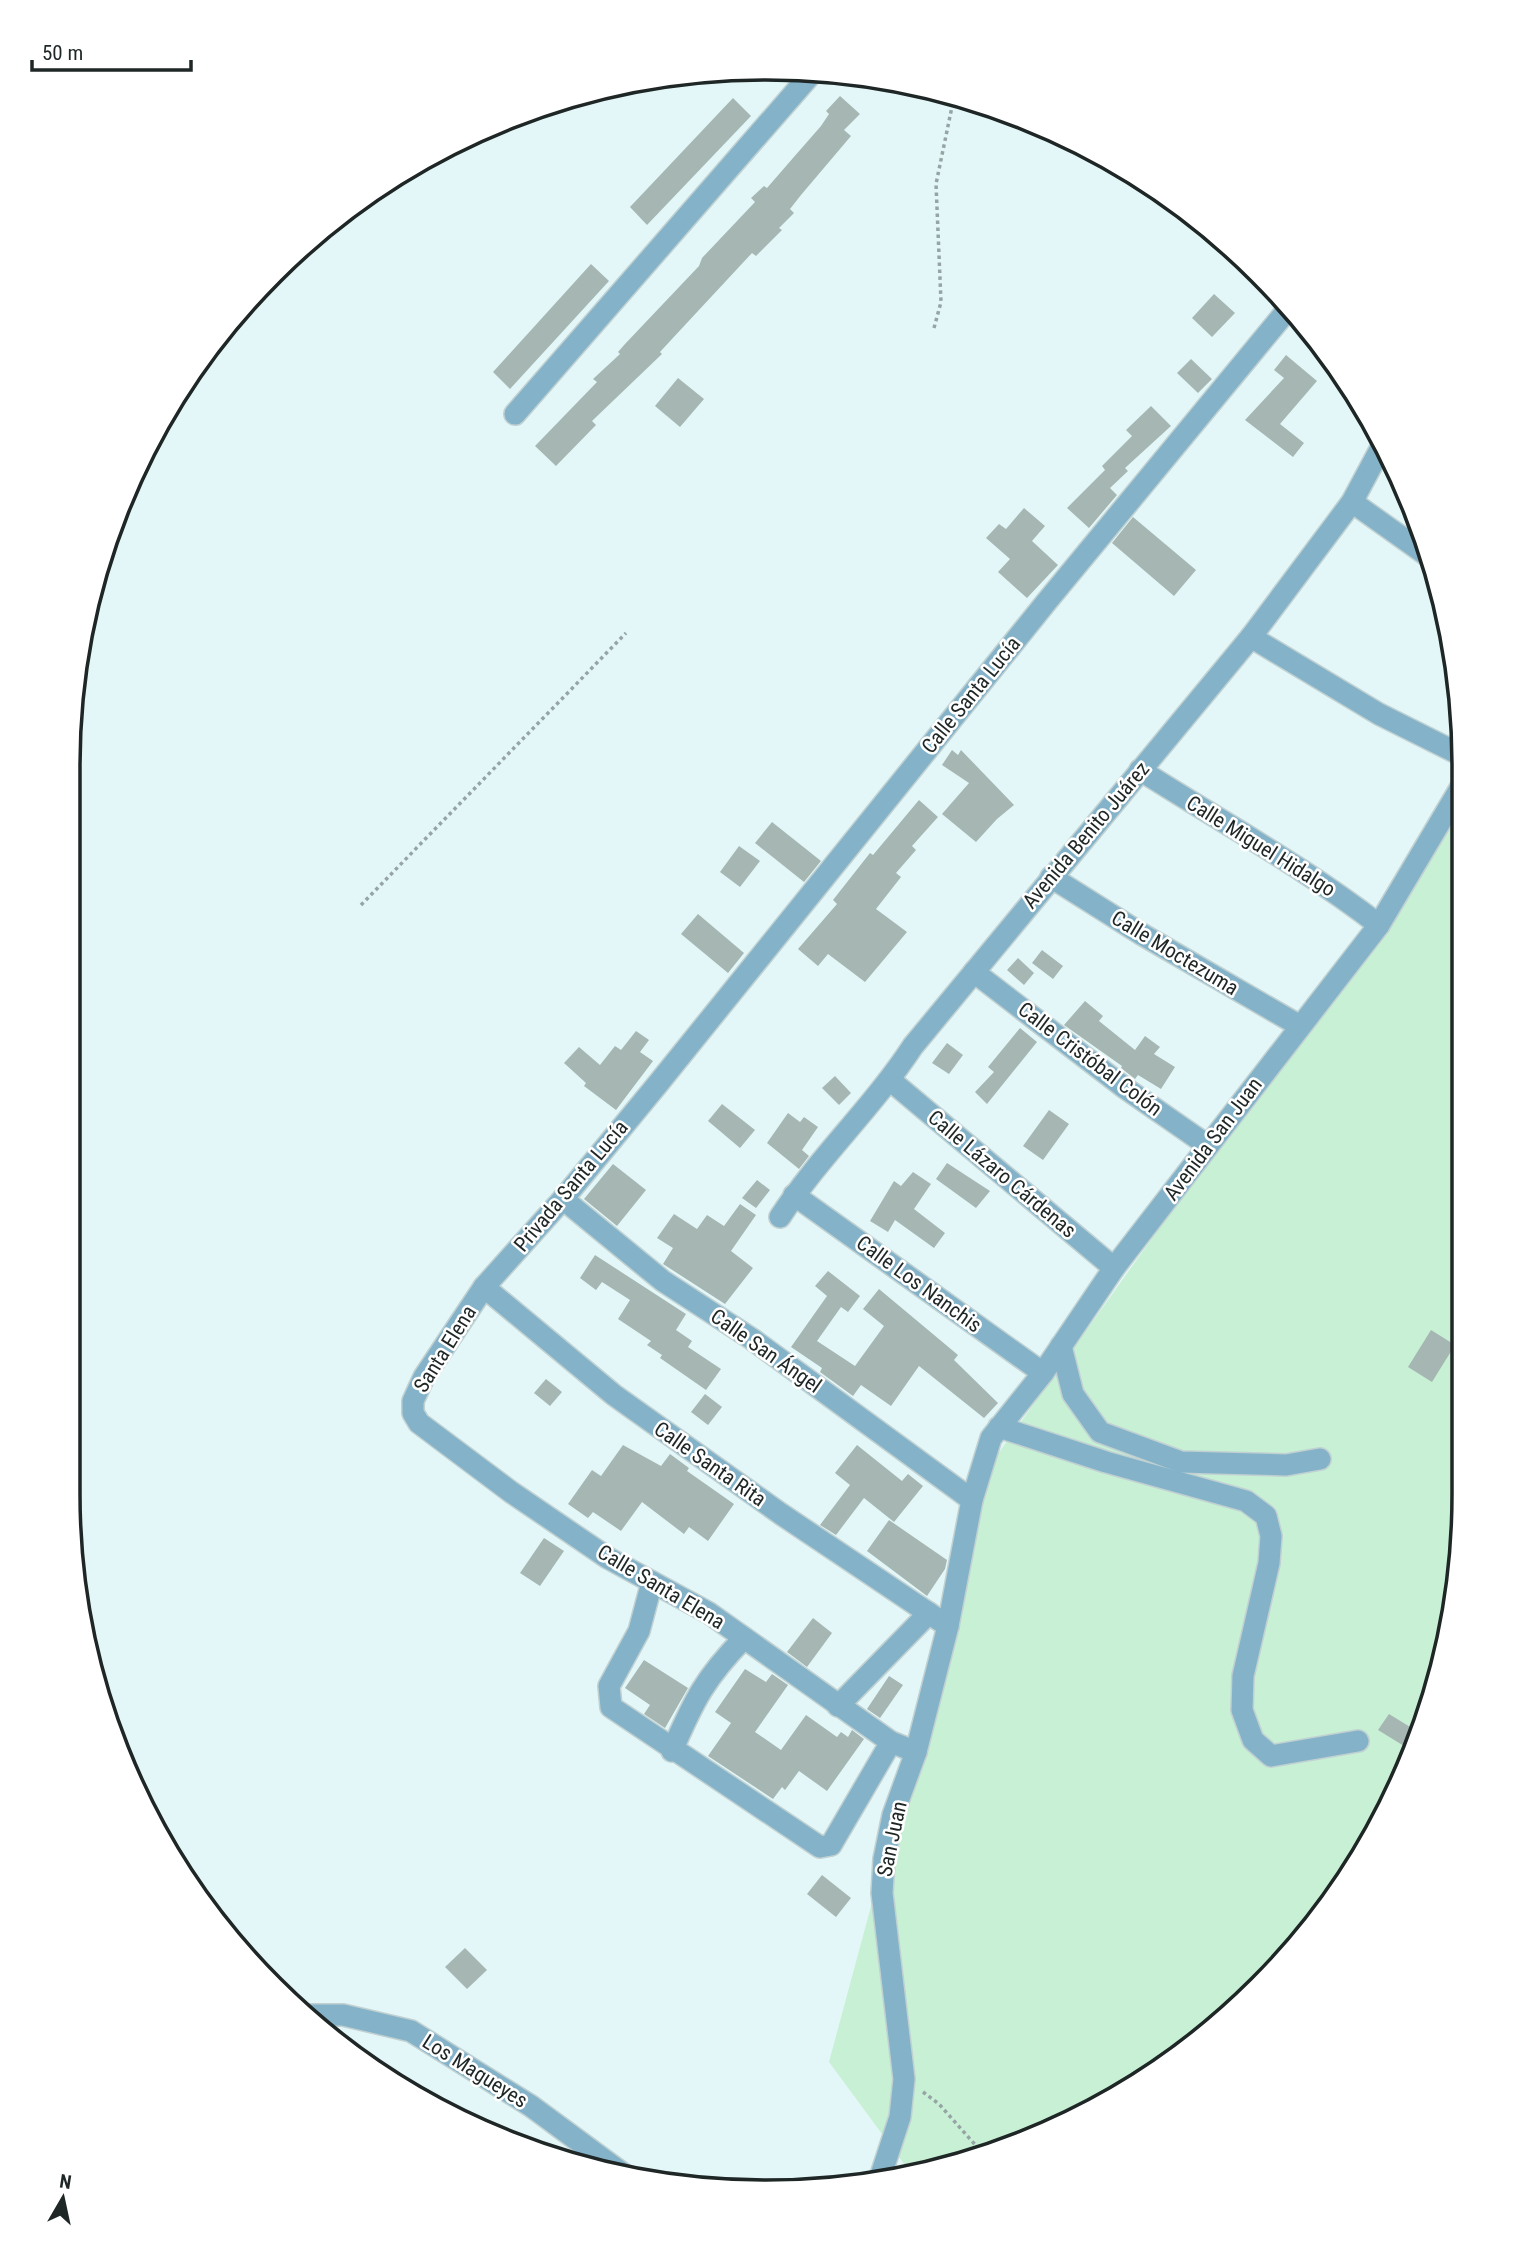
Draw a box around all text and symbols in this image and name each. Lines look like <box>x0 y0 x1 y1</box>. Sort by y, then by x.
scale bar <box>32 28 191 72</box>
text: 50 m <box>42 41 83 65</box>
street label: Calle Santa Lucía <box>917 632 1025 758</box>
street label: Avenida Benito Juárez <box>1018 757 1154 913</box>
street label: Calle Miguel Hidalgo <box>1182 791 1340 901</box>
street label: Calle Moctezuma <box>1107 906 1243 1000</box>
street label: Calle Cristóbal Colón <box>1013 997 1167 1121</box>
street label: Avenida San Juan <box>1159 1073 1267 1205</box>
street label: Calle Lázaro Cárdenas <box>923 1105 1081 1243</box>
street label: Privada Santa Lucía <box>509 1116 633 1256</box>
street label: Calle Los Nanchis <box>852 1231 986 1337</box>
street label: Santa Elena <box>409 1301 481 1397</box>
street label: Calle San Ángel <box>706 1304 826 1398</box>
street label: Calle Santa Rita <box>650 1417 770 1511</box>
street label: Calle Santa Elena <box>593 1540 729 1634</box>
street label: San Juan <box>872 1799 912 1879</box>
street label: Los Magueyes <box>418 2029 532 2113</box>
north arrow <box>28 2163 98 2233</box>
text: N <box>58 2169 73 2194</box>

